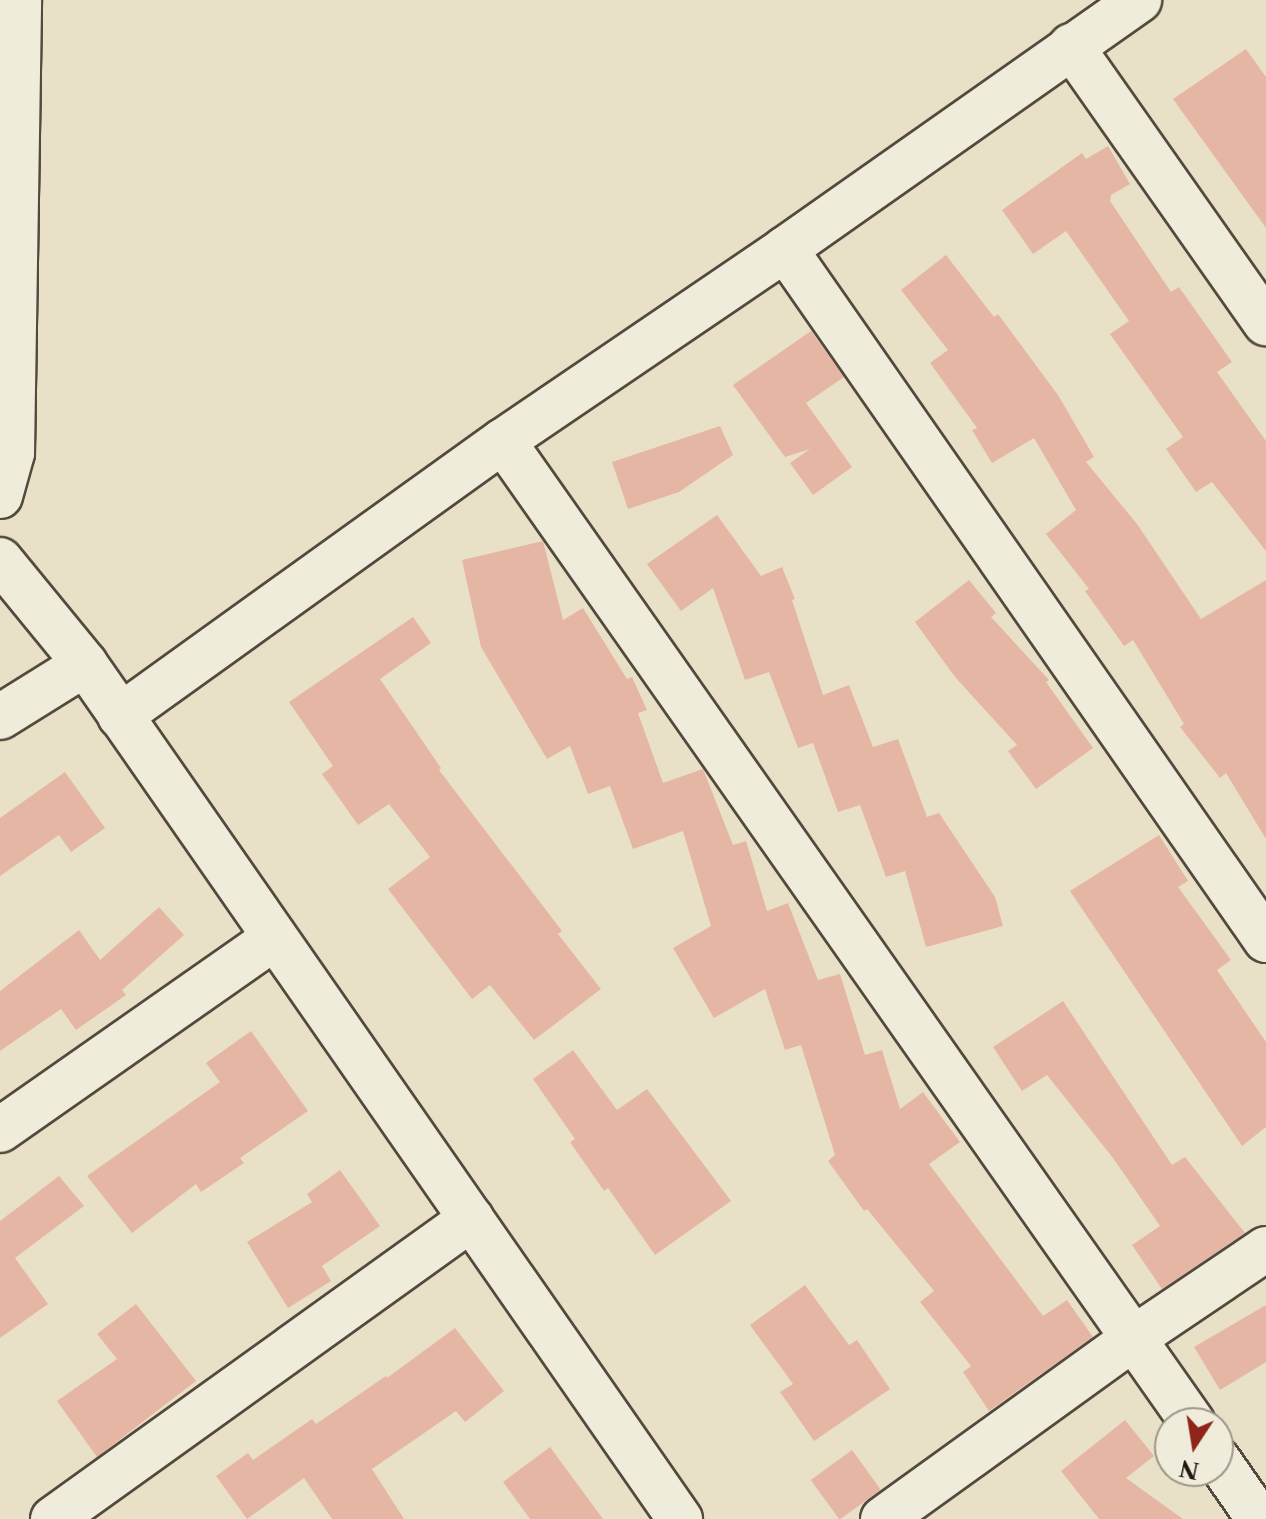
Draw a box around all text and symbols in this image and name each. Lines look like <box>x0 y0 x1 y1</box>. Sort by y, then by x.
north arrow <box>1154 1407 1234 1487</box>
text: N <box>1177 1454 1201 1484</box>

